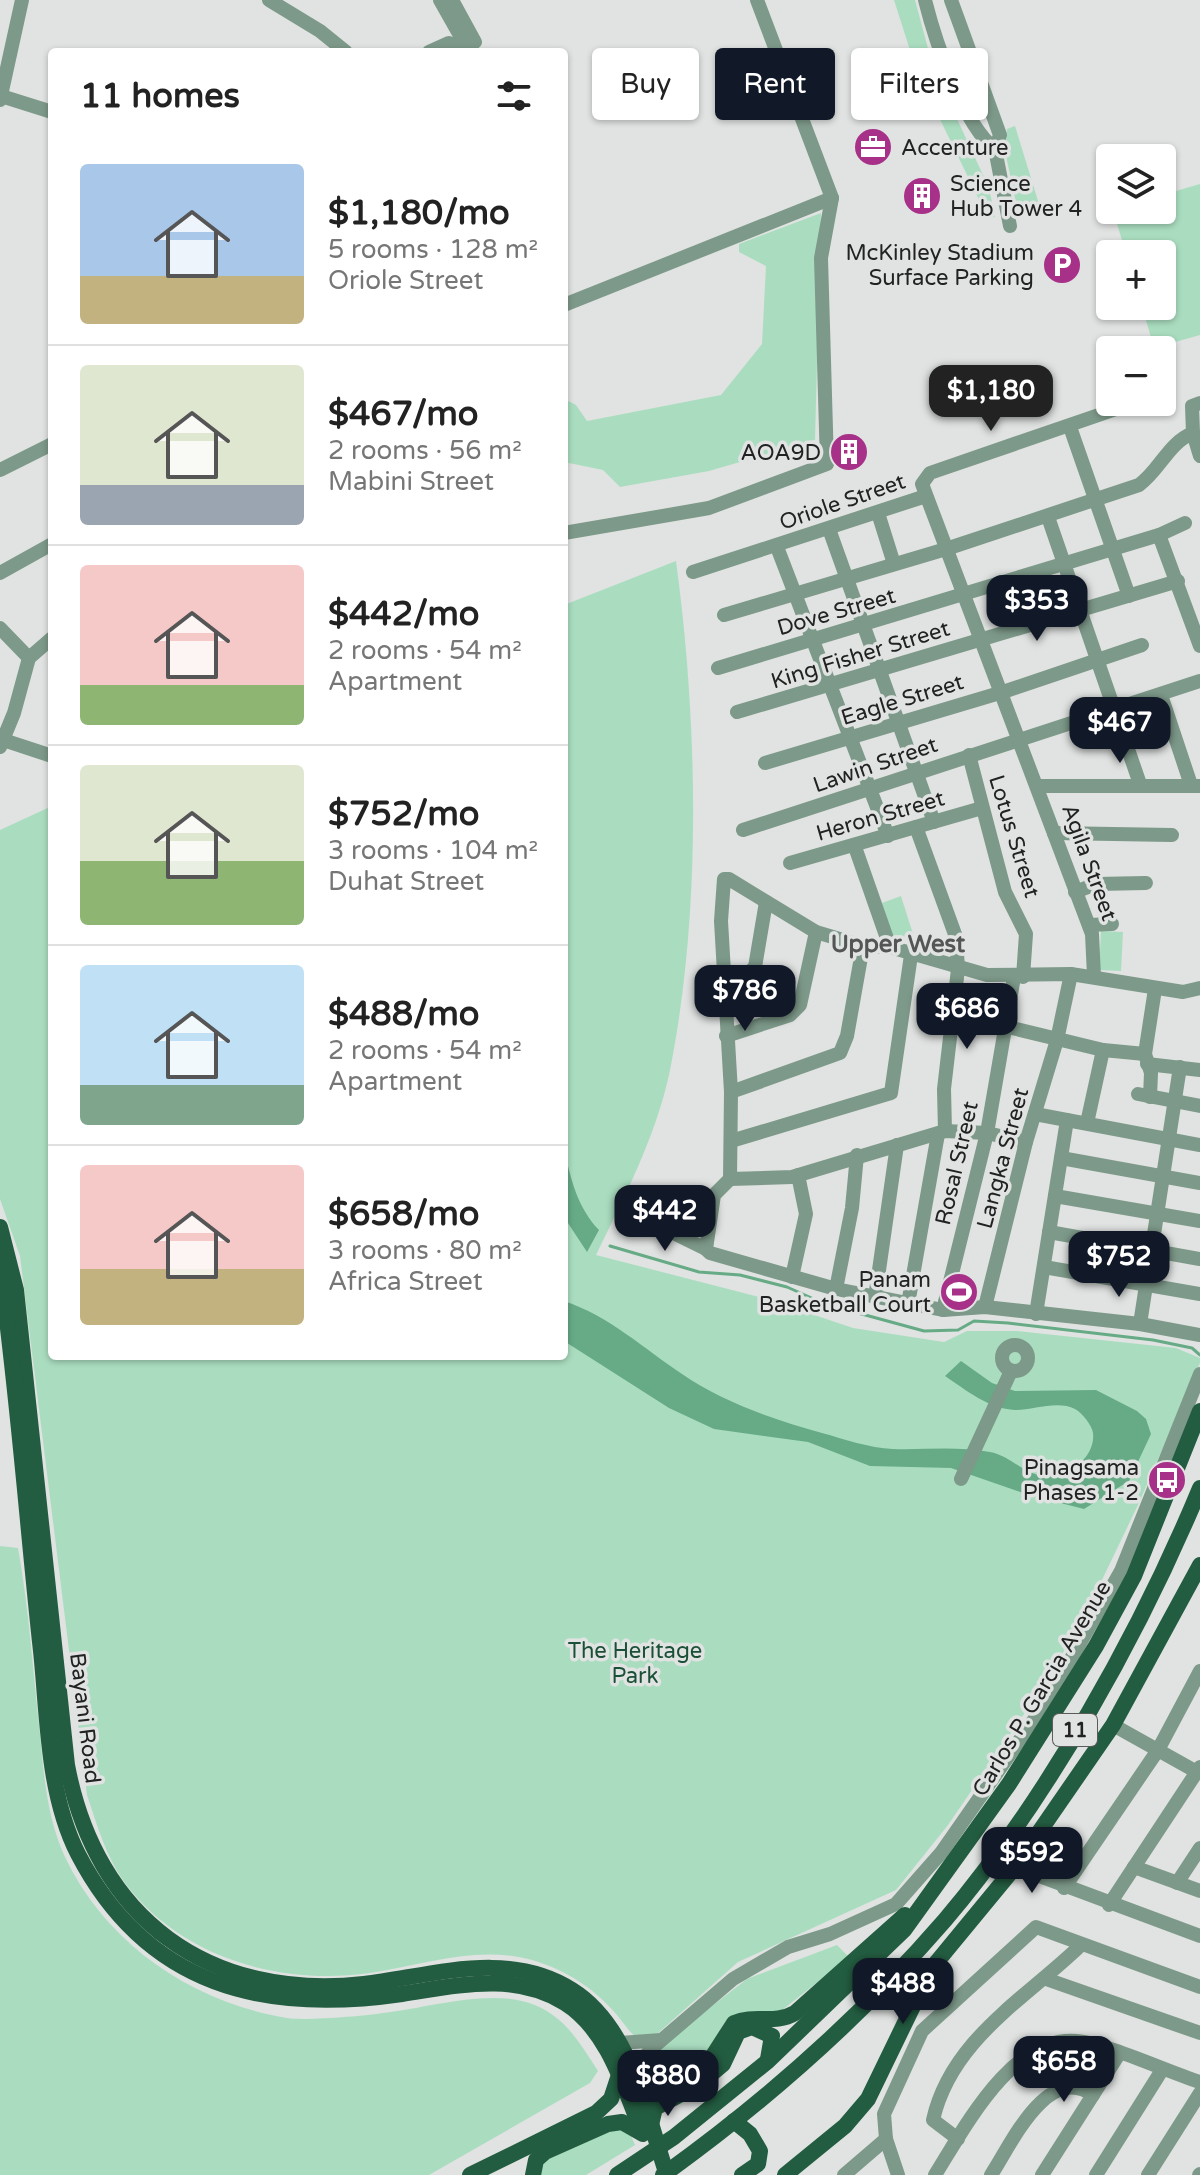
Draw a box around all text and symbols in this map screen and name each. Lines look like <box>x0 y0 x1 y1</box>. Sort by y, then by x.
chip: Buy <box>592 48 699 120</box>
chip: Rent <box>715 48 835 120</box>
chip: Filters <box>851 48 988 120</box>
icon: filters <box>492 74 536 118</box>
text: 11 homes <box>80 76 240 117</box>
office icon: Accenture <box>852 126 894 168</box>
place label: Accenture <box>901 135 1008 161</box>
map controls <box>1096 144 1176 416</box>
button: layers <box>1096 144 1176 224</box>
place label: Science Hub Tower 4 <box>950 171 1082 222</box>
building icon: Science Hub Tower 4 <box>901 175 943 217</box>
text: $1,180/mo <box>328 193 510 234</box>
icon: home <box>144 196 240 292</box>
text: 5 rooms · 128 m² <box>328 234 538 265</box>
place label: McKinley Stadium Surface Parking <box>846 240 1034 291</box>
button: + <box>1096 240 1176 320</box>
parking icon: McKinley Stadium Surface Parking <box>1041 244 1083 286</box>
text: Oriole Street <box>328 265 483 296</box>
button: − <box>1096 336 1176 416</box>
pin: $1,180 <box>926 365 1056 433</box>
text: $1,180 <box>947 375 1035 406</box>
text: $467/mo <box>328 394 478 435</box>
icon: home <box>144 397 240 493</box>
building icon: AOA9D <box>828 431 870 473</box>
text: 2 rooms · 56 m² <box>328 435 522 466</box>
place label: AOA9D <box>741 440 821 466</box>
text: Mabini Street <box>328 466 494 497</box>
street label: Oriole Street <box>776 468 909 536</box>
pin: $353 <box>990 575 1084 643</box>
street label: Dove Street <box>774 583 898 641</box>
text: $353 <box>1004 585 1070 616</box>
text: $442/mo <box>328 594 479 635</box>
icon: home <box>144 597 240 693</box>
street label: King Fisher Street <box>768 615 953 694</box>
text: 2 rooms · 54 m² <box>328 635 522 666</box>
text: Apartment <box>328 666 462 697</box>
street label: Eagle Street <box>838 669 967 731</box>
pin: $467 <box>1073 697 1167 765</box>
text: $467 <box>1087 707 1153 738</box>
street label: Lawin Street <box>810 732 941 798</box>
street label: Lotus Street <box>983 772 1045 901</box>
street label: Heron Street <box>813 785 947 847</box>
text: $752/mo <box>328 794 479 835</box>
icon: home <box>144 797 240 893</box>
street label: Agila Street <box>1056 801 1122 924</box>
text: 3 rooms · 104 m² <box>328 835 538 866</box>
text: Duhat Street <box>328 866 484 897</box>
district label: Upper West <box>831 930 966 959</box>
pin: $786 <box>698 965 792 1033</box>
text: $786 <box>712 975 778 1006</box>
pin: $686 <box>920 983 1014 1051</box>
text: $686 <box>934 993 1000 1024</box>
text: $488/mo <box>328 994 479 1035</box>
icon: home <box>144 997 240 1093</box>
text: 2 rooms · 54 m² <box>328 1035 522 1066</box>
text: Apartment <box>328 1066 462 1097</box>
street label: Langka Street <box>972 1085 1034 1232</box>
street label: Rosal Street <box>930 1099 984 1228</box>
pin: $442 <box>618 1185 712 1253</box>
text: $658/mo <box>328 1194 479 1235</box>
text: $442 <box>632 1195 698 1226</box>
icon: home <box>144 1197 240 1293</box>
pin: $752 <box>1072 1231 1166 1299</box>
text: 3 rooms · 80 m² <box>328 1235 522 1266</box>
text: $752 <box>1086 1241 1152 1272</box>
text: Africa Street <box>328 1266 483 1297</box>
place label: Panam Basketball Court <box>759 1267 931 1318</box>
sports icon: Panam Basketball Court <box>938 1271 980 1313</box>
place label: Pinagsama Phases 1-2 <box>1023 1455 1139 1506</box>
bus stop icon: Pinagsama Phases 1-2 <box>1146 1459 1188 1501</box>
street label: Carlos P. Garcia Avenue <box>967 1576 1117 1801</box>
park label: The Heritage Park <box>568 1638 702 1689</box>
street label: Bayani Road <box>64 1651 106 1785</box>
road number: 11 <box>1053 1714 1097 1746</box>
pin: $592 <box>985 1827 1079 1895</box>
text: $592 <box>999 1837 1065 1868</box>
pin: $488 <box>856 1958 950 2026</box>
text: $488 <box>870 1968 936 1999</box>
pin: $658 <box>1017 2036 1111 2104</box>
text: $658 <box>1031 2046 1097 2077</box>
pin: $880 <box>621 2050 715 2118</box>
text: $880 <box>635 2060 701 2091</box>

